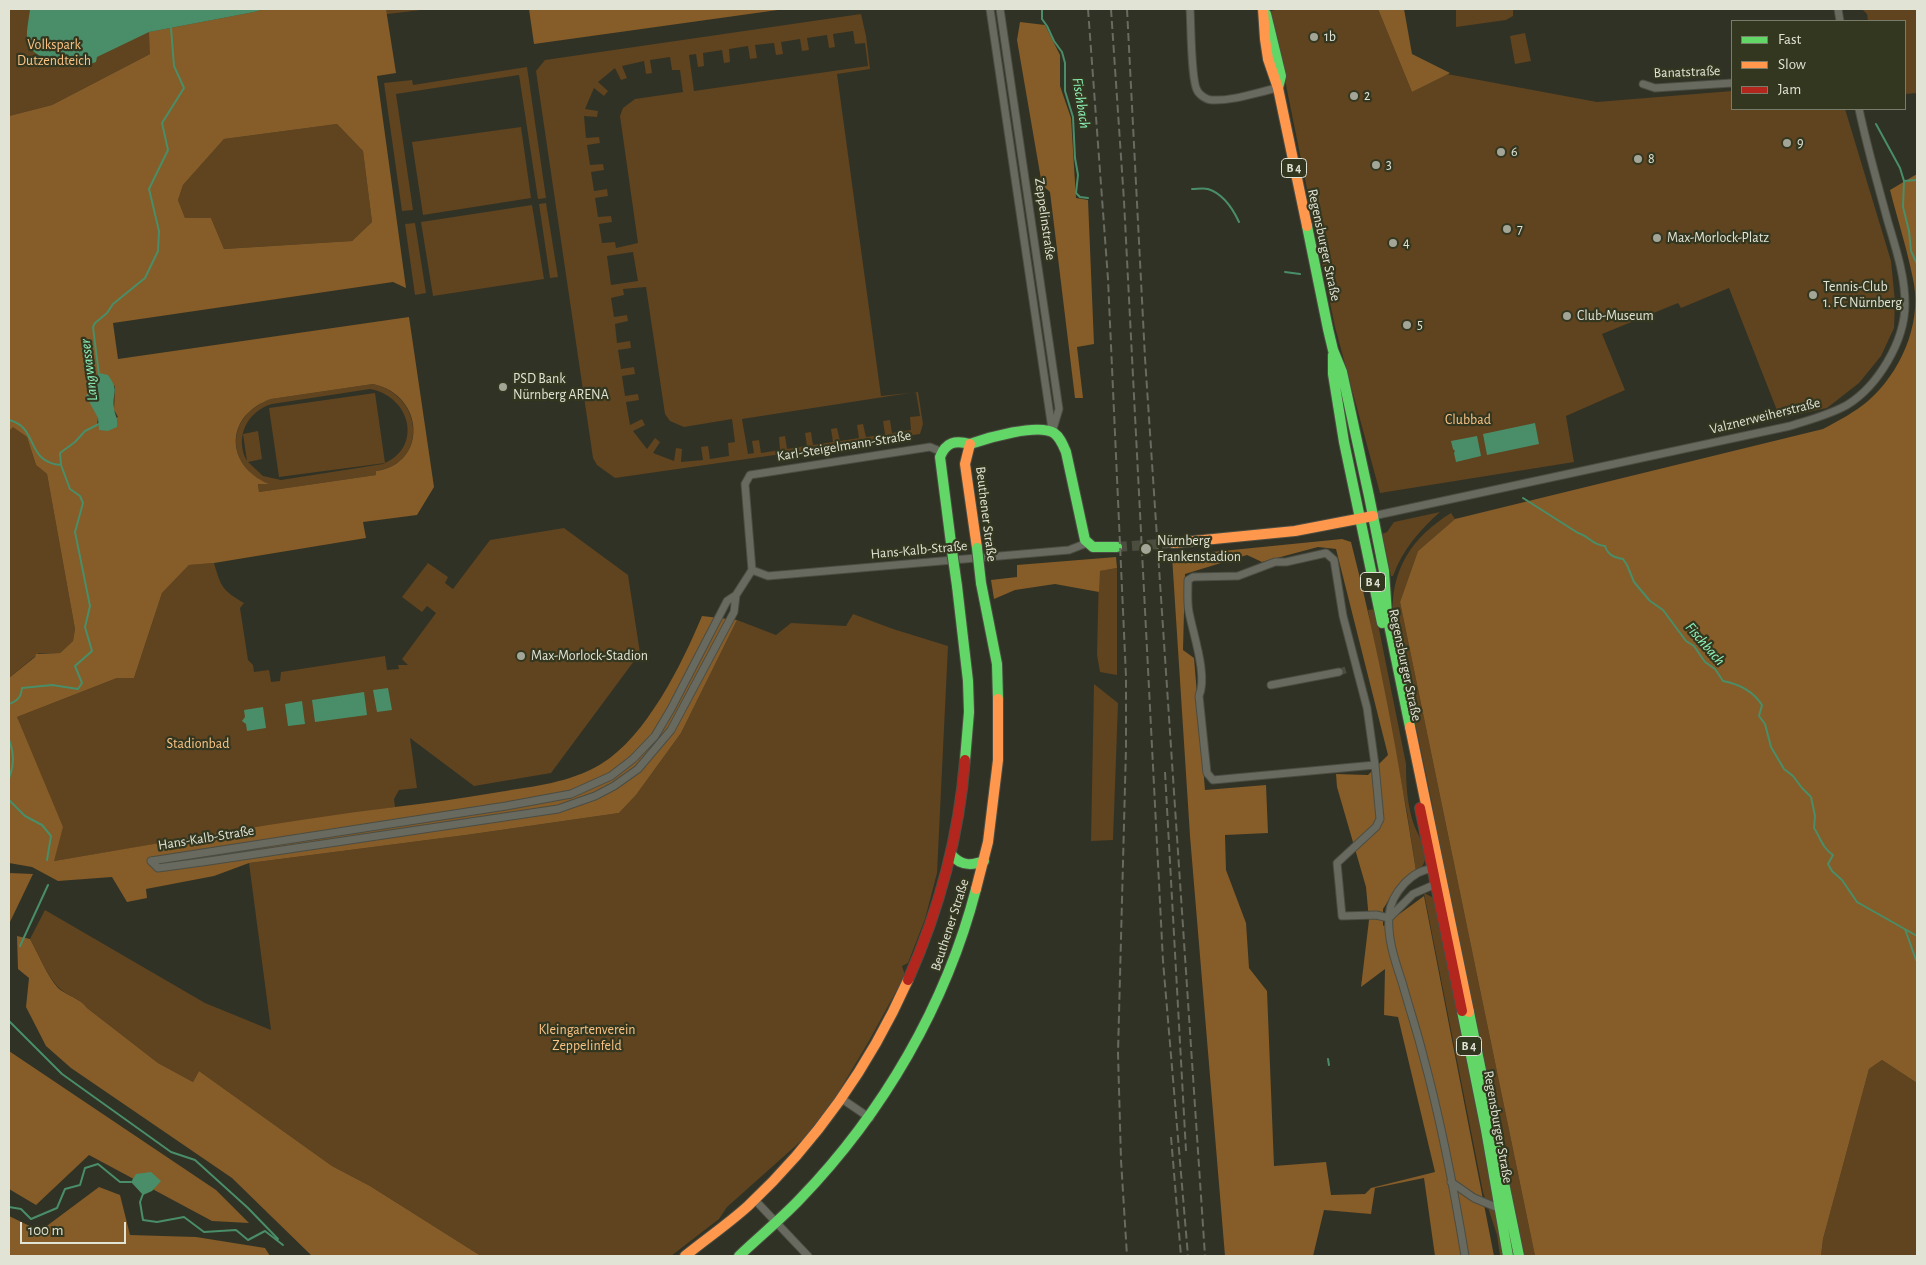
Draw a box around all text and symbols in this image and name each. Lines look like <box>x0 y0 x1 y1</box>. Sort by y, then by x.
legend <box>1731 20 1906 110</box>
place label: 1b <box>1324 29 1336 45</box>
marker: 1b <box>1308 31 1320 43</box>
text: Fast <box>1778 32 1801 47</box>
park label: Volkspark Dutzendteich <box>17 37 91 70</box>
text: Slow <box>1778 57 1806 72</box>
street label: Banatstraße <box>1653 62 1721 82</box>
water label: Fischbach <box>1068 76 1094 130</box>
text: Jam <box>1778 82 1801 97</box>
place label: 2 <box>1364 88 1370 104</box>
marker: 2 <box>1348 90 1360 102</box>
place label: 9 <box>1797 135 1804 151</box>
marker: 9 <box>1781 137 1793 149</box>
place label: 6 <box>1511 144 1518 160</box>
marker: 6 <box>1495 146 1507 158</box>
place label: 8 <box>1648 151 1655 167</box>
marker: 8 <box>1632 153 1644 165</box>
place label: 3 <box>1386 157 1392 173</box>
road number: B 4 <box>1282 158 1306 178</box>
marker: 3 <box>1370 159 1382 171</box>
street label: Zeppelinstraße <box>1031 177 1059 261</box>
street label: Regensburger Straße <box>1304 187 1344 303</box>
place label: 7 <box>1517 221 1523 237</box>
marker: 7 <box>1501 223 1513 235</box>
place label: Max-Morlock-Platz <box>1667 230 1769 246</box>
marker: Max-Morlock-Platz <box>1651 232 1663 244</box>
place label: 4 <box>1403 235 1410 251</box>
marker: 4 <box>1387 237 1399 249</box>
place label: Tennis-Club 1. FC Nürnberg <box>1823 279 1902 312</box>
marker: Tennis-Club 1. FC Nürnberg <box>1807 289 1819 301</box>
place label: Club-Museum <box>1577 308 1654 324</box>
marker: Club-Museum <box>1561 310 1573 322</box>
place label: 5 <box>1417 317 1423 333</box>
marker: 5 <box>1401 319 1413 331</box>
water label: Langwasser <box>76 338 102 402</box>
place label: PSD Bank Nürnberg ARENA <box>513 371 609 404</box>
marker: PSD Bank Nürnberg ARENA <box>497 381 509 393</box>
street label: Valznerweiherstraße <box>1708 394 1822 438</box>
park label: Clubbad <box>1445 412 1491 428</box>
street label: Karl-Steigelmann-Straße <box>776 427 912 465</box>
street label: Beuthener Straße <box>972 465 1000 563</box>
place label: Nürnberg Frankenstadion <box>1157 533 1241 566</box>
street label: Hans-Kalb-Straße <box>870 537 968 563</box>
marker: Nürnberg Frankenstadion <box>1139 542 1153 556</box>
road number: B 4 <box>1360 572 1386 592</box>
street label: Regensburger Straße <box>1385 607 1425 723</box>
water label: Fischbach <box>1681 619 1729 669</box>
place label: Max-Morlock-Stadion <box>531 648 648 664</box>
marker: Max-Morlock-Stadion <box>515 650 527 662</box>
park label: Stadionbad <box>166 736 230 752</box>
street label: Hans-Kalb-Straße <box>157 822 255 854</box>
street label: Beuthener Straße <box>927 877 973 973</box>
park label: Kleingartenverein Zeppelinfeld <box>538 1022 636 1054</box>
road number: B 4 <box>1456 1036 1482 1056</box>
street label: Regensburger Straße <box>1480 1069 1516 1185</box>
scale bar <box>22 1212 129 1244</box>
text: 100 m <box>28 1223 63 1238</box>

